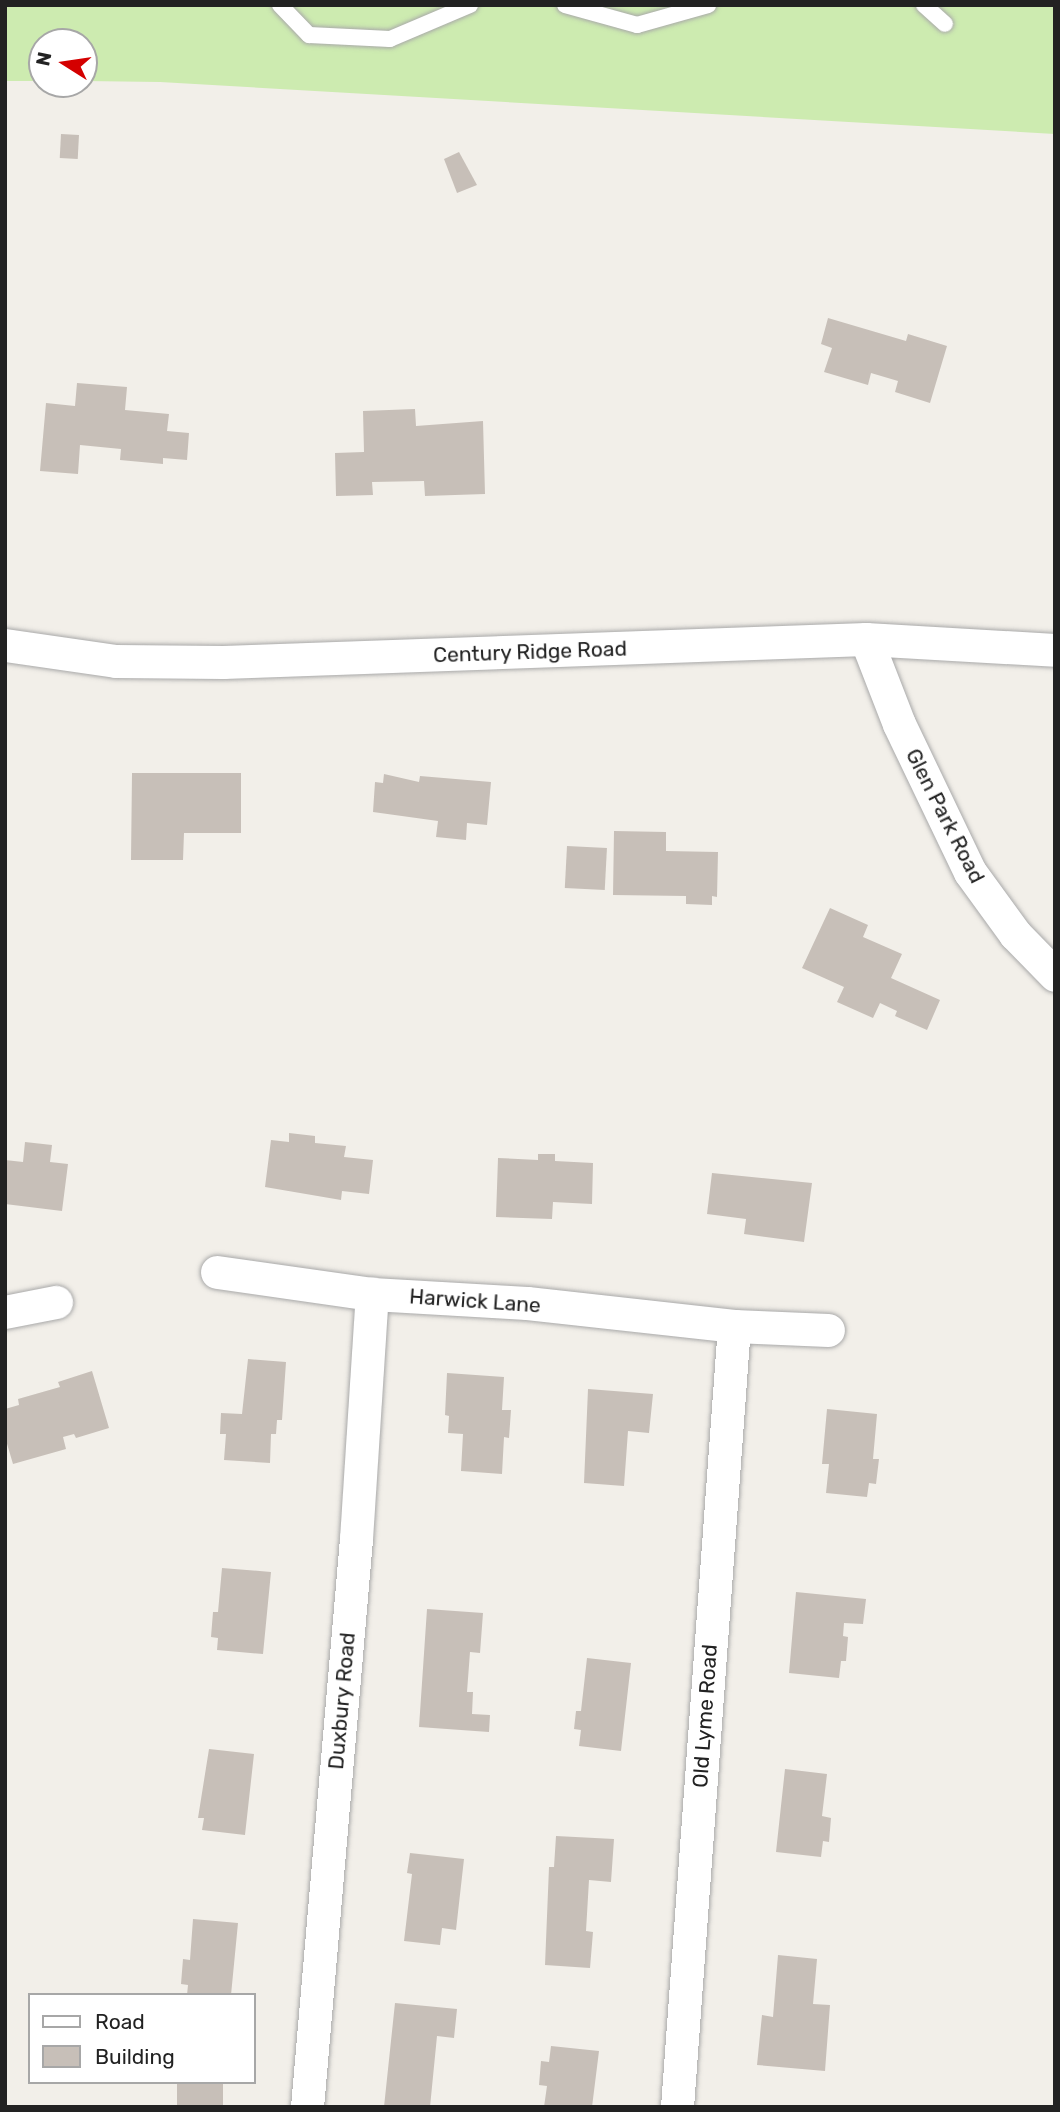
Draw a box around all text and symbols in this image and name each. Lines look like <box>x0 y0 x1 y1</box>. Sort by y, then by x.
north arrow <box>28 28 98 98</box>
text: N <box>31 50 57 68</box>
street label: Century Ridge Road <box>432 636 628 668</box>
street label: Glen Park Road <box>900 745 990 887</box>
street label: Harwick Lane <box>408 1284 542 1318</box>
street label: Duxbury Road <box>323 1631 361 1771</box>
street label: Old Lyme Road <box>687 1643 723 1789</box>
legend <box>28 1993 256 2084</box>
text: Road <box>95 2009 145 2034</box>
text: Building <box>95 2044 175 2069</box>

